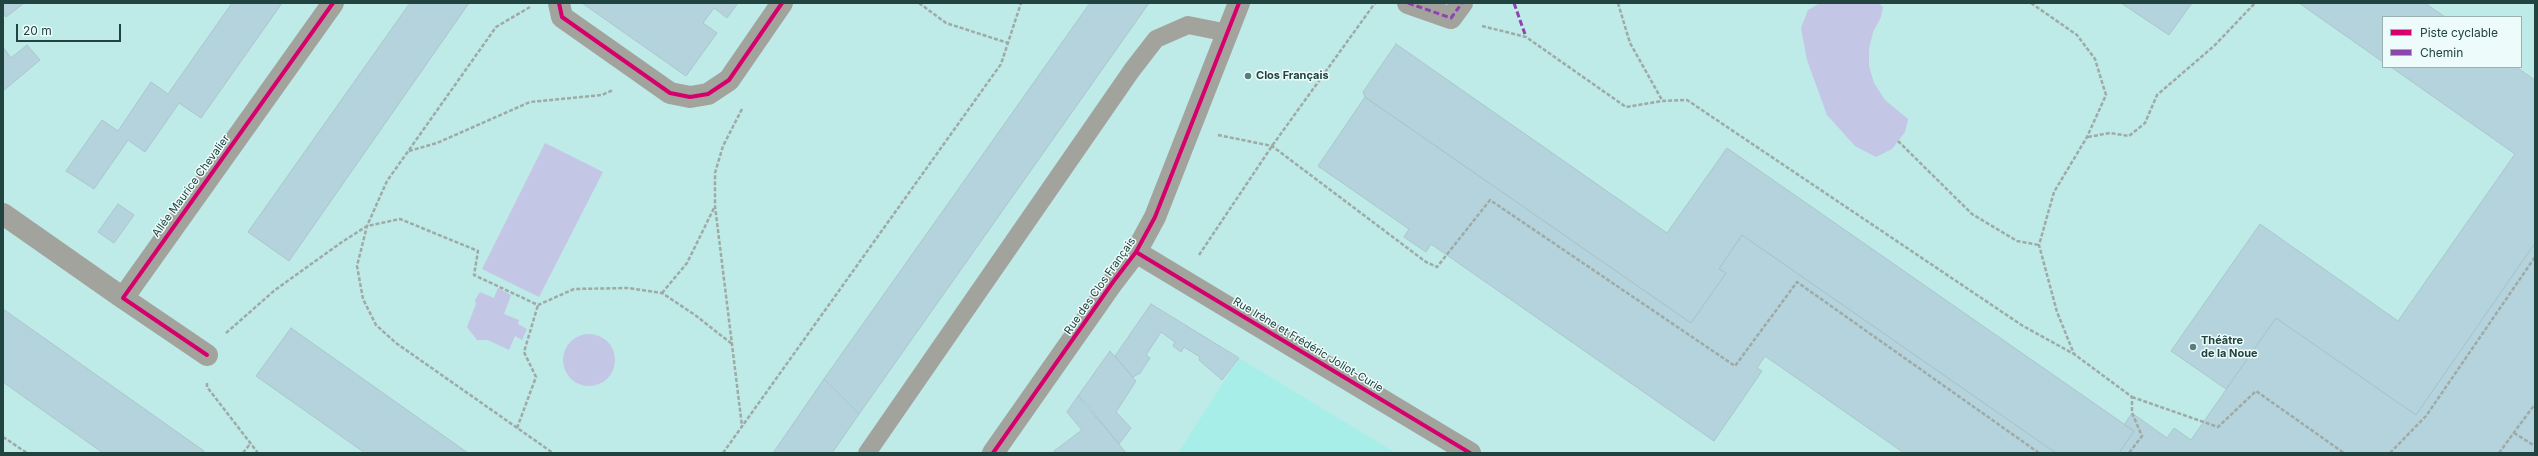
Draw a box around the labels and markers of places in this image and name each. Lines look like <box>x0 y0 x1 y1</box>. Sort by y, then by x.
place label: Clos Français <box>1256 69 1329 83</box>
marker: Clos Français <box>1243 71 1253 81</box>
place label: Théâtre de la Noue <box>2201 334 2258 360</box>
marker: Théâtre de la Noue <box>2188 342 2198 352</box>

